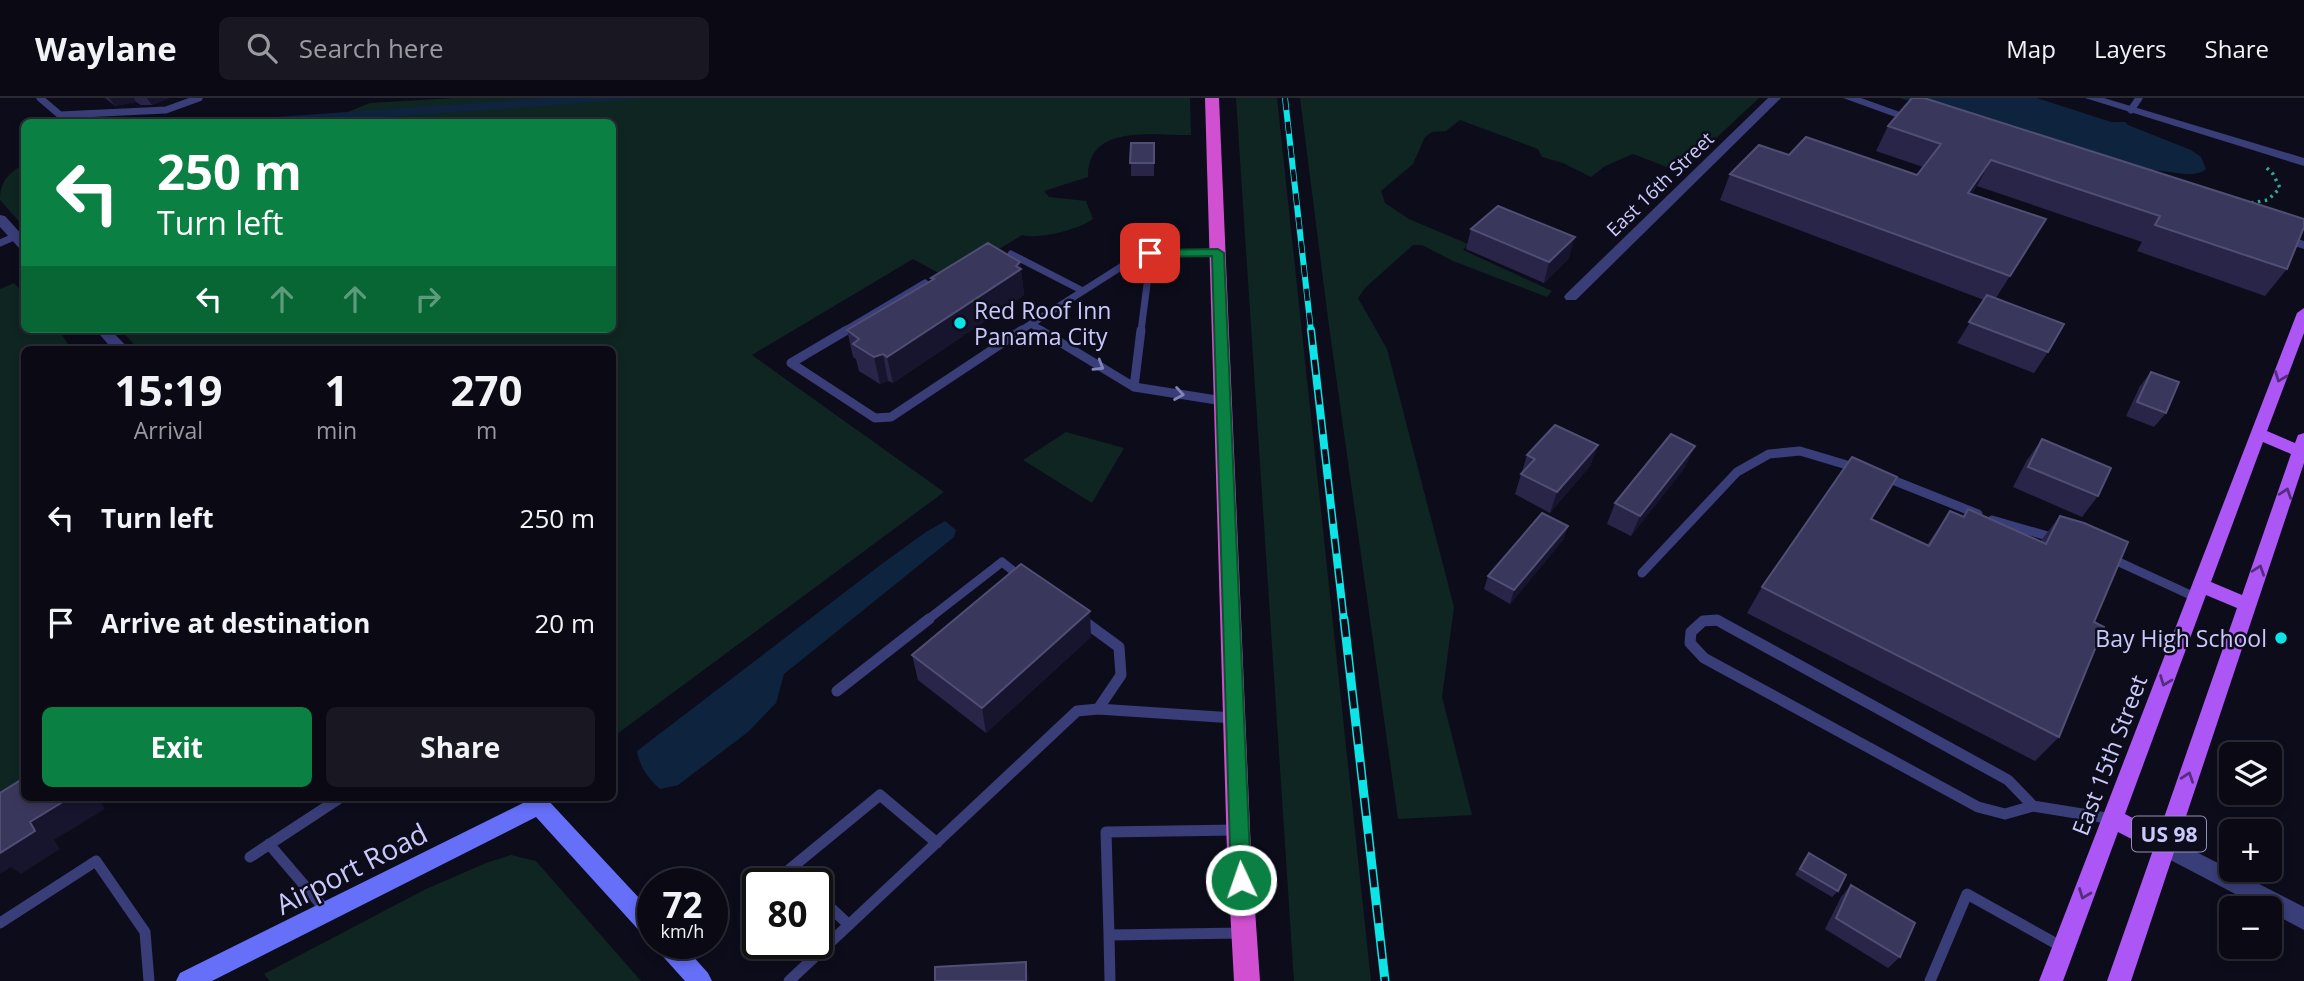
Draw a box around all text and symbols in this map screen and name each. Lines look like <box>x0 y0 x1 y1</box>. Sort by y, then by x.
search box <box>219 17 709 80</box>
text: Waylane <box>35 26 177 71</box>
icon: search <box>243 29 281 67</box>
text: Search here <box>299 30 444 66</box>
text: Map <box>2006 32 2056 65</box>
text: Layers <box>2094 32 2167 65</box>
text: Share <box>2205 32 2269 65</box>
street label: East 16th Street <box>1601 126 1720 242</box>
text: 250 m <box>157 138 302 204</box>
icon: left <box>42 147 133 238</box>
text: Turn left <box>157 201 283 244</box>
pin <box>1120 223 1180 283</box>
icon: arrive <box>1131 234 1169 272</box>
icon: left <box>190 280 228 318</box>
icon: ahead <box>263 280 301 318</box>
icon: ahead <box>336 280 374 318</box>
icon: right <box>409 280 447 318</box>
place label: Red Roof Inn Panama City <box>974 294 1111 352</box>
marker: Red Roof Inn Panama City <box>952 315 968 331</box>
one-way arrow <box>1091 357 1104 370</box>
text: 15:19 <box>114 361 222 418</box>
text: 1 <box>324 361 349 418</box>
text: 270 <box>451 361 523 418</box>
one-way arrow <box>2275 370 2289 382</box>
one-way arrow <box>1173 386 1185 401</box>
text: Arrival <box>134 414 203 446</box>
text: min <box>316 414 357 446</box>
text: m <box>476 414 497 446</box>
one-way arrow <box>2278 487 2292 499</box>
icon: left <box>42 499 80 537</box>
text: Turn left <box>101 500 213 536</box>
text: 250 m <box>520 500 595 536</box>
one-way arrow <box>2251 565 2265 577</box>
icon: arrive <box>42 604 80 642</box>
text: Arrive at destination <box>101 605 370 641</box>
text: 20 m <box>534 605 595 641</box>
place label: Bay High School <box>2095 622 2267 654</box>
marker: Bay High School <box>2273 630 2289 646</box>
street label: East 15th Street <box>2064 670 2154 840</box>
one-way arrow <box>2159 674 2173 687</box>
button: Exit <box>42 707 312 787</box>
button: Share <box>326 707 595 787</box>
map controls <box>2219 742 2282 959</box>
button: layers <box>2219 742 2282 805</box>
one-way arrow <box>2180 772 2195 784</box>
street label: Airport Road <box>269 813 433 923</box>
road number: US 98 <box>2132 816 2206 852</box>
button: + <box>2219 819 2282 882</box>
position arrow <box>1204 843 1278 917</box>
speed limit sign: 80 <box>742 868 833 959</box>
text: 72 <box>662 881 703 928</box>
one-way arrow <box>2079 887 2093 899</box>
button: − <box>2219 896 2282 959</box>
text: km/h <box>661 919 704 943</box>

